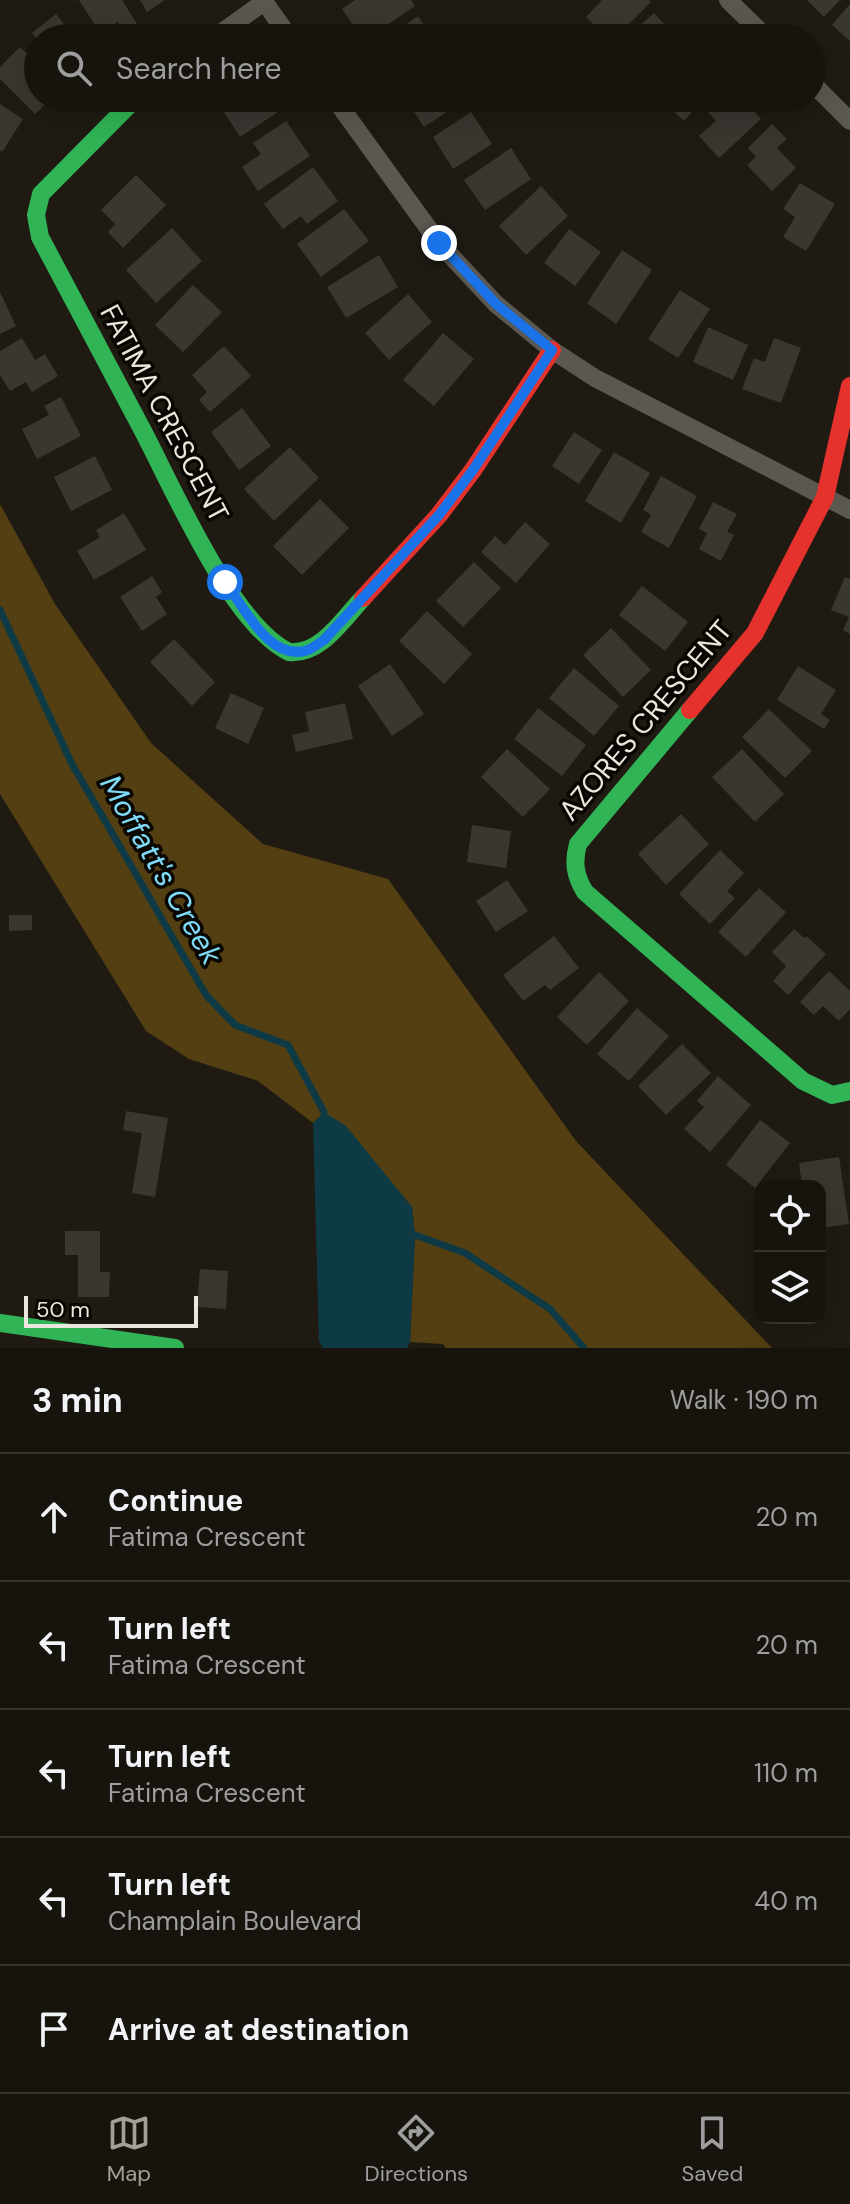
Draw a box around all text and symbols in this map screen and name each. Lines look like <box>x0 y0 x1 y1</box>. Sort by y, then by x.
search box <box>24 24 826 112</box>
icon: search <box>52 46 96 90</box>
text: Search here <box>116 49 282 88</box>
route end <box>421 225 457 261</box>
street label: FATIMA CRESCENT <box>92 298 237 528</box>
route start <box>207 564 243 600</box>
street label: AZORES CRESCENT <box>551 612 740 828</box>
water label: Moffatt's Creek <box>91 768 232 972</box>
map controls <box>754 1180 826 1324</box>
button: locate <box>754 1180 826 1252</box>
button: layers <box>754 1252 826 1324</box>
scale bar <box>24 1292 198 1328</box>
text: 50 m <box>36 1295 90 1324</box>
text: 3 min <box>32 1378 123 1423</box>
text: Walk · 190 m <box>670 1383 818 1417</box>
text: Continue <box>108 1481 243 1520</box>
icon: ahead <box>32 1495 76 1539</box>
text: 20 m <box>755 1500 818 1534</box>
text: Fatima Crescent <box>108 1520 306 1554</box>
text: Turn left <box>108 1609 231 1648</box>
icon: left <box>32 1623 76 1667</box>
text: 20 m <box>755 1628 818 1662</box>
text: Fatima Crescent <box>108 1648 306 1682</box>
text: Turn left <box>108 1737 231 1776</box>
icon: left <box>32 1751 76 1795</box>
text: 110 m <box>754 1756 818 1790</box>
text: Fatima Crescent <box>108 1776 306 1810</box>
text: Turn left <box>108 1865 231 1904</box>
icon: left <box>32 1879 76 1923</box>
text: 40 m <box>754 1884 818 1918</box>
text: Champlain Boulevard <box>108 1904 362 1938</box>
icon: arrive <box>32 2007 76 2051</box>
text: Arrive at destination <box>108 2010 409 2049</box>
tab: Map <box>107 2111 151 2188</box>
tab: Directions <box>365 2111 468 2188</box>
tab: Saved <box>682 2111 743 2188</box>

